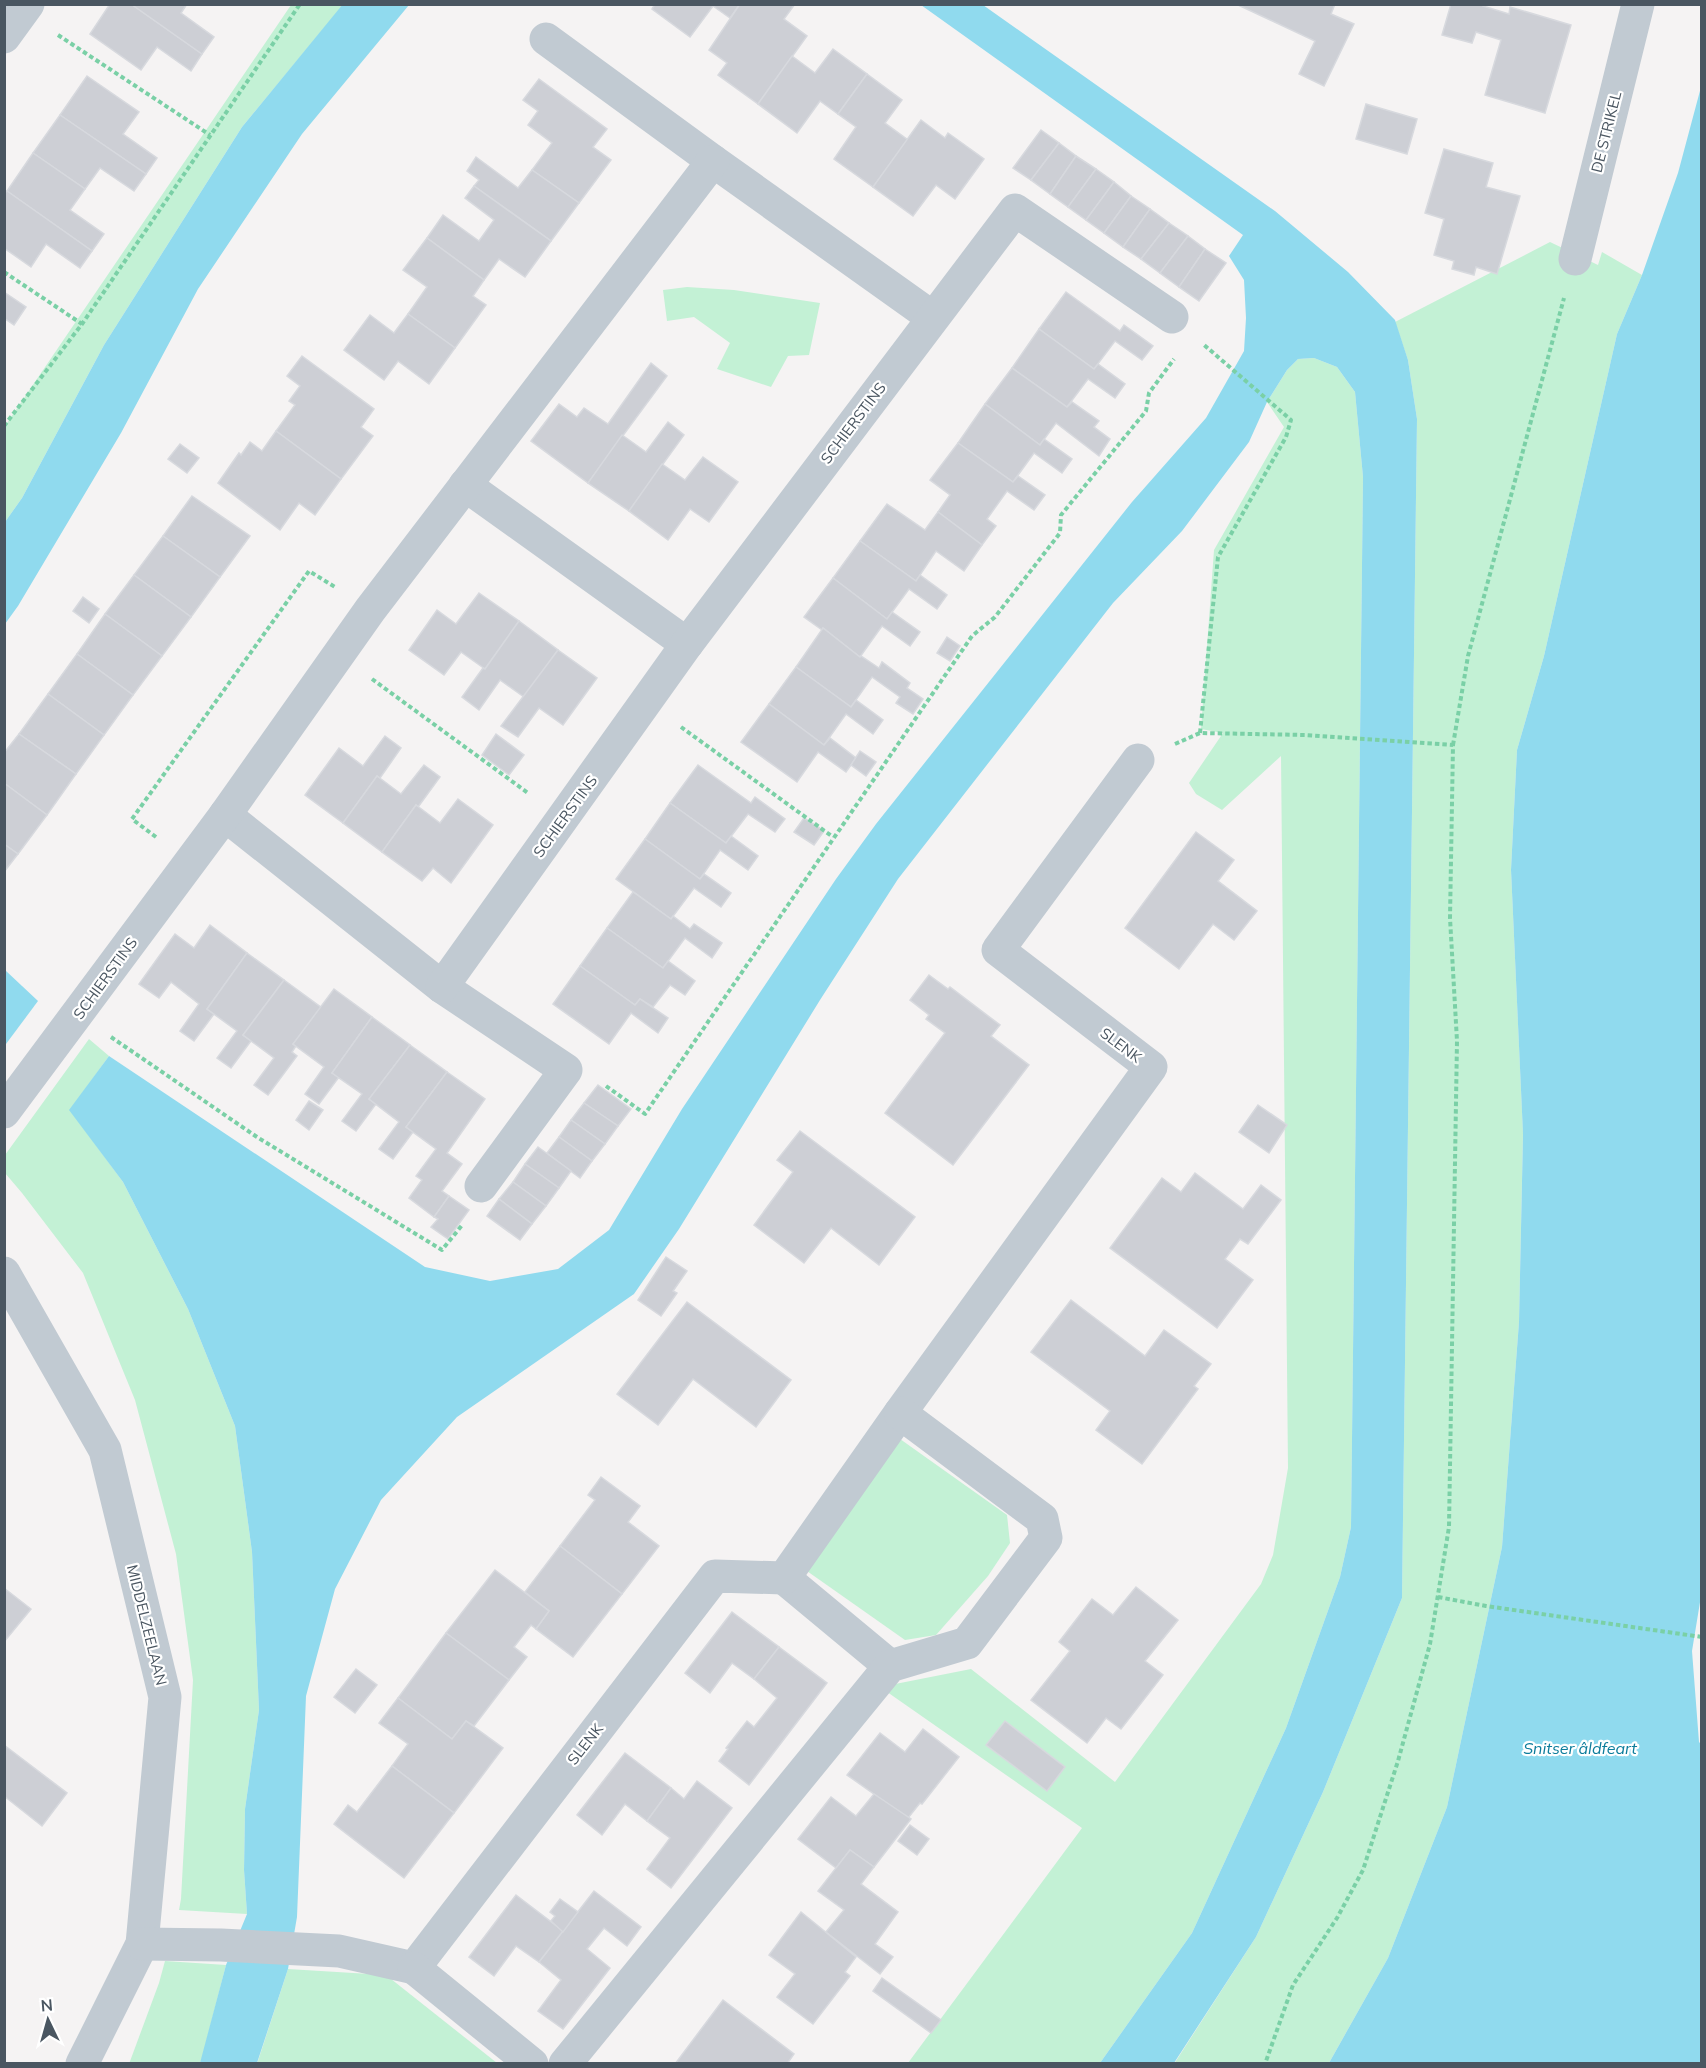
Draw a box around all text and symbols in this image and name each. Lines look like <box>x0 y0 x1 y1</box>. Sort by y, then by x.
street label: DE STRIKEL <box>1587 89 1625 175</box>
street label: SCHIERSTINS <box>816 379 890 467</box>
street label: SCHIERSTINS <box>529 771 601 861</box>
street label: SCHIERSTINS <box>69 933 141 1023</box>
street label: SLENK <box>1096 1023 1146 1067</box>
street label: MIDDELZEELAAN <box>123 1563 171 1687</box>
street label: SLENK <box>563 1719 607 1768</box>
water label: Snitser âldfeart <box>1523 1738 1637 1758</box>
north arrow <box>18 1990 78 2050</box>
text: N <box>40 1995 54 2016</box>

